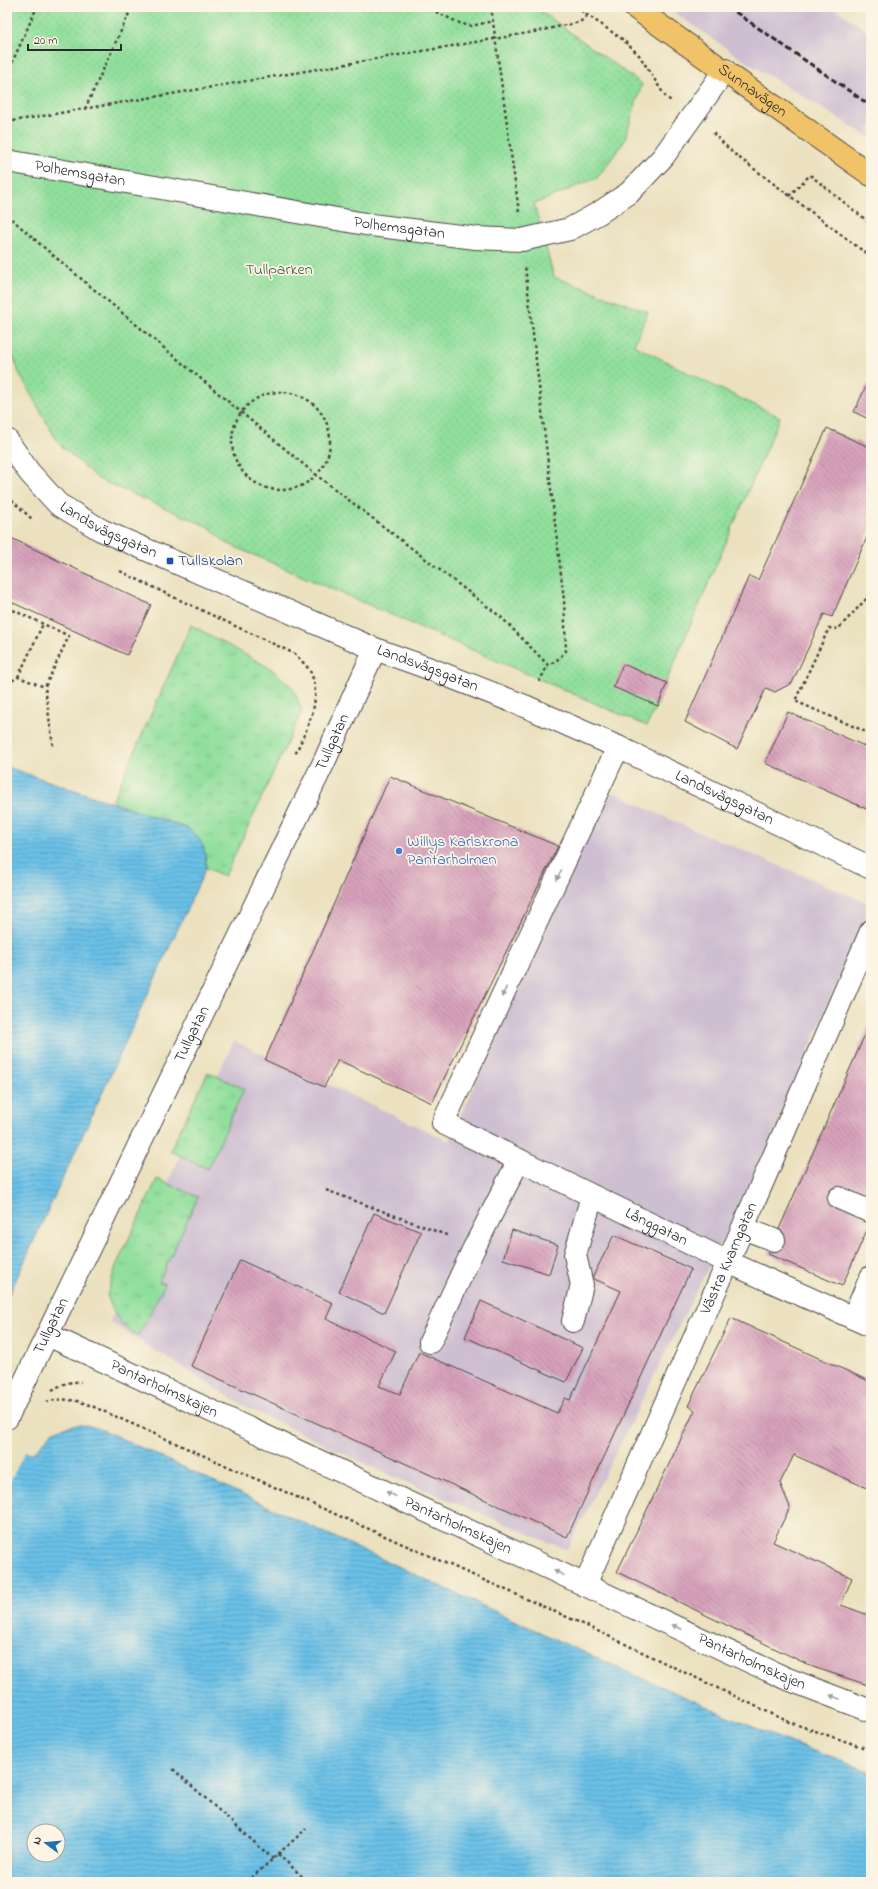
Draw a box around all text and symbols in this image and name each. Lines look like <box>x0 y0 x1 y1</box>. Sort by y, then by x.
scale bar <box>28 26 121 52</box>
text: 20 m <box>34 32 57 50</box>
street label: Sunnavägen <box>713 58 792 124</box>
street label: Polhemsgatan <box>33 154 127 194</box>
street label: Polhemsgatan <box>352 210 446 246</box>
park label: Tullparken <box>245 258 313 282</box>
street label: Landsvägsgatan <box>55 496 161 565</box>
place label: Tullskolan <box>178 549 243 573</box>
marker: Tullskolan <box>165 556 175 566</box>
street label: Landsvägsgatan <box>373 639 482 699</box>
street label: Tullgatan <box>309 710 356 775</box>
street label: Landsvägsgatan <box>671 764 778 832</box>
place label: Willys Karlskrona Pantarholmen <box>407 830 519 872</box>
marker: Willys Karlskrona Pantarholmen <box>394 846 404 856</box>
one-way arrow <box>556 869 562 880</box>
one-way arrow <box>501 987 507 998</box>
street label: Tullgatan <box>168 1002 216 1067</box>
street label: Västra Kvarngatan <box>694 1199 764 1319</box>
street label: Långgatan <box>621 1201 692 1253</box>
street label: Tullgatan <box>27 1294 75 1359</box>
street label: Pantarholmskajen <box>106 1354 222 1425</box>
street label: Pantarholmskajen <box>400 1490 516 1561</box>
one-way arrow <box>385 1491 397 1497</box>
one-way arrow <box>554 1570 565 1576</box>
one-way arrow <box>671 1624 683 1630</box>
street label: Pantarholmskajen <box>694 1627 809 1697</box>
one-way arrow <box>828 1693 840 1699</box>
north arrow <box>26 1823 66 1863</box>
text: N <box>29 1835 46 1846</box>

